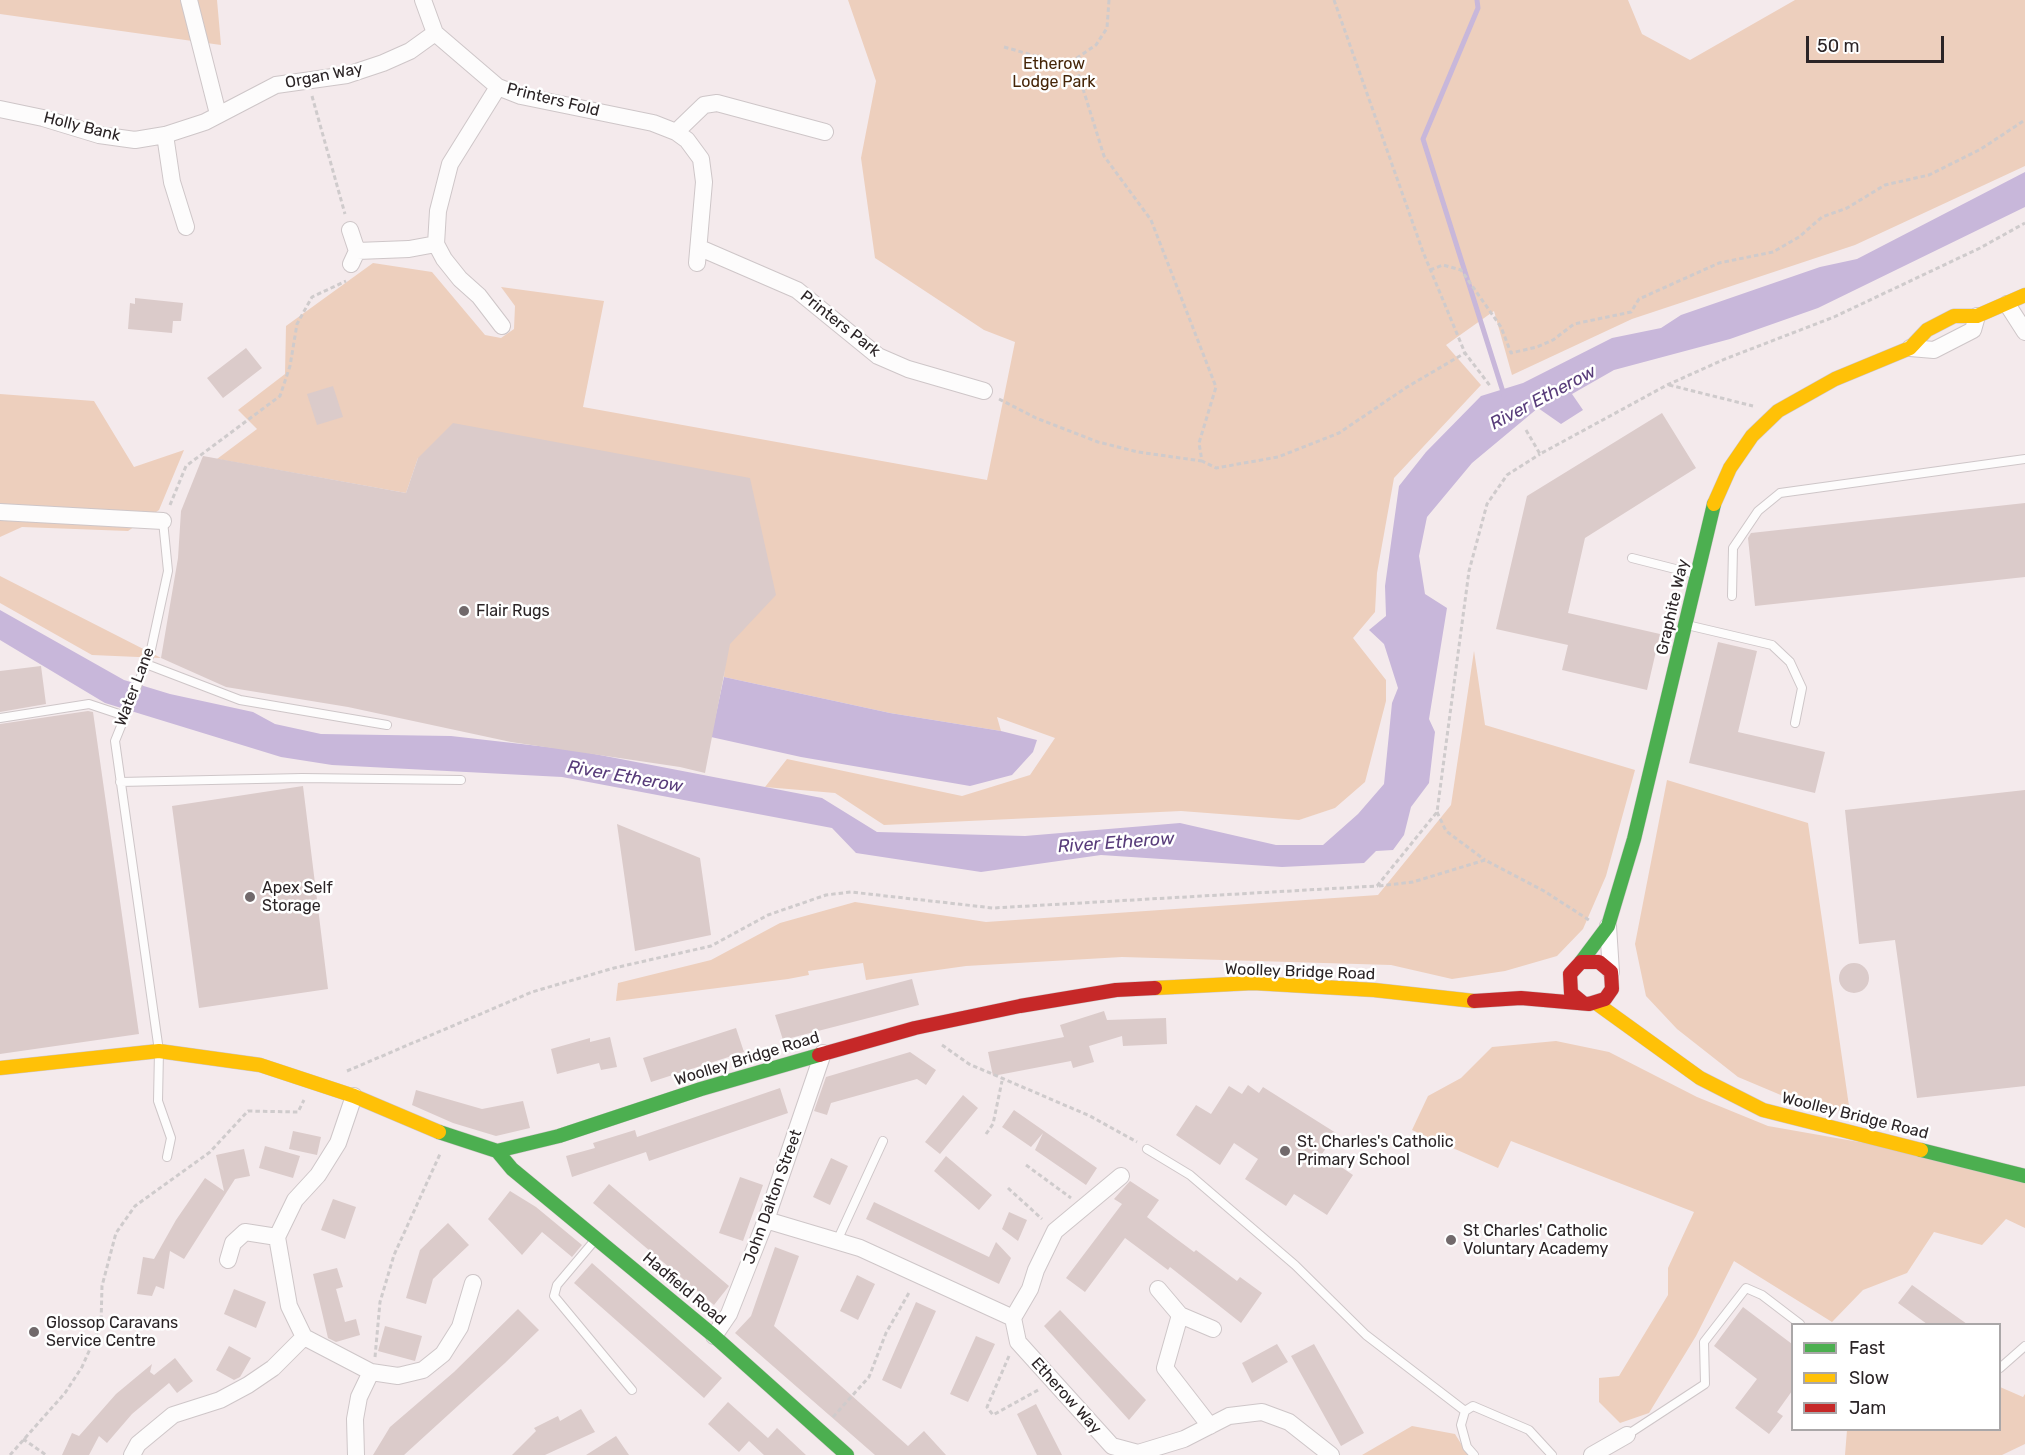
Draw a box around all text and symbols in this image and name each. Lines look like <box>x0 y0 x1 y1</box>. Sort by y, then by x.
scale bar <box>1809 24 1947 62</box>
text: 50 m <box>1817 35 1860 57</box>
park label: Etherow Lodge Park <box>1012 54 1096 92</box>
street label: Organ Way <box>284 59 364 93</box>
street label: Printers Fold <box>505 79 601 121</box>
street label: Holly Bank <box>42 108 122 146</box>
street label: Printers Park <box>796 287 884 361</box>
water label: River Etherow <box>1486 361 1600 435</box>
street label: Graphite Way <box>1653 557 1693 657</box>
place label: Flair Rugs <box>476 601 550 621</box>
marker: Flair Rugs <box>457 604 471 618</box>
street label: Water Lane <box>111 645 159 729</box>
water label: River Etherow <box>565 756 685 798</box>
water label: River Etherow <box>1057 828 1175 858</box>
place label: Apex Self Storage <box>262 878 333 916</box>
marker: Apex Self Storage <box>243 890 257 904</box>
street label: Woolley Bridge Road <box>1224 960 1376 984</box>
street label: Woolley Bridge Road <box>672 1028 822 1090</box>
street label: Woolley Bridge Road <box>1780 1088 1930 1144</box>
street label: John Dalton Street <box>740 1127 806 1267</box>
place label: St. Charles's Catholic Primary School <box>1297 1132 1454 1170</box>
marker: St. Charles's Catholic Primary School <box>1278 1144 1292 1158</box>
place label: St Charles' Catholic Voluntary Academy <box>1463 1221 1608 1259</box>
marker: St Charles' Catholic Voluntary Academy <box>1444 1233 1458 1247</box>
street label: Hadfield Road <box>638 1249 730 1329</box>
place label: Glossop Caravans Service Centre <box>46 1313 178 1351</box>
legend <box>1791 1323 2001 1431</box>
marker: Glossop Caravans Service Centre <box>27 1325 41 1339</box>
text: Fast <box>1849 1337 1885 1359</box>
street label: Etherow Way <box>1027 1354 1105 1438</box>
text: Slow <box>1849 1367 1889 1389</box>
text: Jam <box>1849 1397 1886 1419</box>

